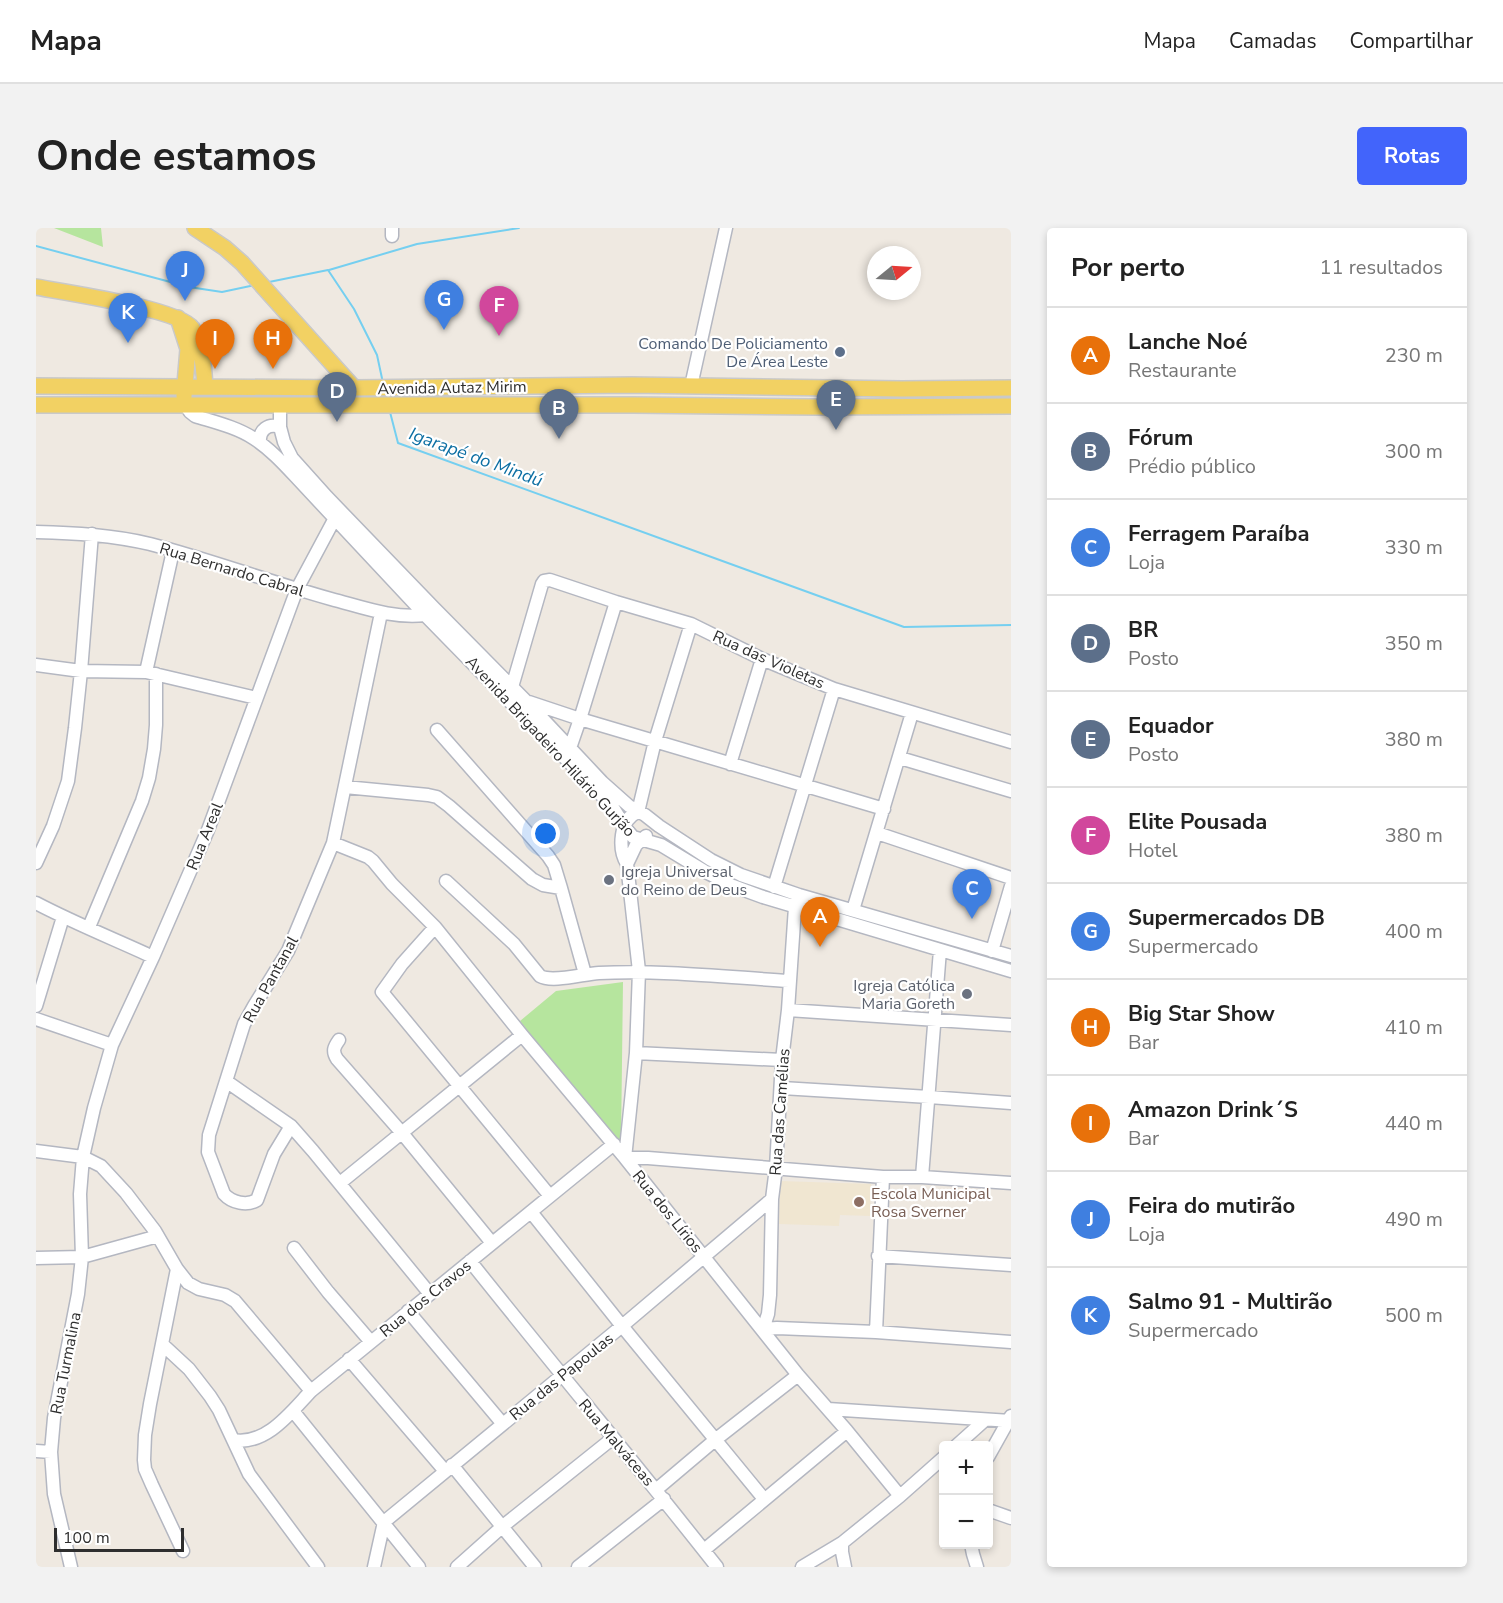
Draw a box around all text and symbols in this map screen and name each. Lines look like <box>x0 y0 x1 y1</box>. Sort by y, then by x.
text: Mapa <box>30 22 102 60</box>
text: Mapa <box>1144 27 1196 55</box>
text: Camadas <box>1229 27 1316 55</box>
text: Compartilhar <box>1349 27 1473 55</box>
button: Rotas <box>1357 127 1467 185</box>
text: Onde estamos <box>36 128 317 185</box>
north arrow <box>867 246 921 300</box>
text: Por perto <box>1071 250 1185 285</box>
pin: J <box>166 251 204 301</box>
text: 11 resultados <box>1320 254 1443 281</box>
pin: G <box>424 280 464 330</box>
pin: F <box>480 286 518 336</box>
pin: K <box>108 294 148 343</box>
pin: I <box>196 320 234 369</box>
pin: H <box>254 320 292 369</box>
text: Lanche Noé <box>1128 327 1247 357</box>
place label: Comando De Policiamento De Área Leste <box>638 333 828 373</box>
text: A <box>1083 342 1098 369</box>
text: 230 m <box>1385 342 1443 369</box>
marker: Comando De Policiamento De Área Leste <box>833 345 847 359</box>
text: Restaurante <box>1128 357 1237 384</box>
pin: D <box>318 372 356 422</box>
street label: Avenida Autaz Mirim <box>377 376 527 400</box>
pin: E <box>816 380 856 430</box>
pin: B <box>540 390 578 439</box>
water label: Igarapé do Mindú <box>406 422 546 492</box>
text: Fórum <box>1128 423 1193 453</box>
text: B <box>1084 438 1097 465</box>
text: 300 m <box>1385 438 1443 465</box>
text: Prédio público <box>1128 453 1256 480</box>
text: Ferragem Paraíba <box>1128 519 1309 549</box>
text: C <box>1084 534 1097 561</box>
text: 330 m <box>1385 534 1443 561</box>
street label: Rua Bernardo Cabral <box>157 538 307 602</box>
text: Loja <box>1128 549 1165 576</box>
text: BR <box>1128 615 1158 645</box>
street label: Rua das Violetas <box>709 625 828 694</box>
text: D <box>1083 630 1098 657</box>
text: 350 m <box>1385 630 1443 657</box>
text: Posto <box>1128 645 1179 672</box>
street label: Avenida Brigadeiro Hilário Gurjão <box>460 651 640 842</box>
text: Equador <box>1128 711 1214 741</box>
text: E <box>1085 726 1096 753</box>
text: 380 m <box>1385 726 1443 753</box>
text: Posto <box>1128 741 1179 768</box>
street label: Rua Areal <box>181 799 229 874</box>
text: Elite Pousada <box>1128 807 1267 837</box>
your location <box>531 819 560 848</box>
text: F <box>1085 822 1096 849</box>
text: 380 m <box>1385 822 1443 849</box>
text: Hotel <box>1128 837 1178 864</box>
place label: Igreja Universal do Reino de Deus <box>621 861 747 901</box>
pin: C <box>952 870 992 919</box>
marker: Igreja Universal do Reino de Deus <box>602 873 616 887</box>
pin: A <box>800 898 840 947</box>
text: Supermercados DB <box>1128 903 1325 933</box>
text: G <box>1083 918 1098 945</box>
text: 400 m <box>1385 918 1443 945</box>
street label: Rua Pantanal <box>238 932 304 1027</box>
text: Supermercado <box>1128 933 1258 960</box>
place label: Igreja Católica Maria Goreth <box>853 975 955 1015</box>
marker: Igreja Católica Maria Goreth <box>960 987 974 1001</box>
text: Big Star Show <box>1128 999 1275 1029</box>
text: H <box>1083 1014 1098 1041</box>
text: 410 m <box>1385 1014 1443 1041</box>
text: Bar <box>1128 1029 1159 1056</box>
street label: Rua das Camélias <box>765 1048 795 1177</box>
text: Amazon Drink´S <box>1128 1095 1298 1125</box>
text: I <box>1088 1110 1093 1137</box>
text: 440 m <box>1385 1110 1443 1137</box>
text: Bar <box>1128 1125 1159 1152</box>
street label: Rua dos Lírios <box>627 1166 707 1258</box>
place label: Escola Municipal Rosa Sverner <box>871 1183 991 1223</box>
text: Feira do mutirão <box>1128 1191 1295 1221</box>
marker: Escola Municipal Rosa Sverner <box>852 1195 866 1209</box>
text: J <box>1087 1206 1094 1233</box>
text: 490 m <box>1385 1206 1443 1233</box>
text: Loja <box>1128 1221 1165 1248</box>
street label: Rua dos Cravos <box>375 1255 476 1343</box>
text: Salmo 91 - Multirão <box>1128 1287 1333 1317</box>
text: K <box>1084 1302 1097 1329</box>
text: 500 m <box>1385 1302 1443 1329</box>
street label: Rua Turmalina <box>45 1310 87 1416</box>
text: Supermercado <box>1128 1317 1258 1344</box>
street label: Rua das Papoulas <box>505 1328 618 1426</box>
street label: Rua Malváceas <box>573 1394 659 1491</box>
map controls <box>939 1441 993 1549</box>
button: + <box>939 1441 993 1495</box>
button: − <box>939 1495 993 1549</box>
scale bar <box>54 1525 184 1552</box>
text: 100 m <box>63 1527 110 1549</box>

